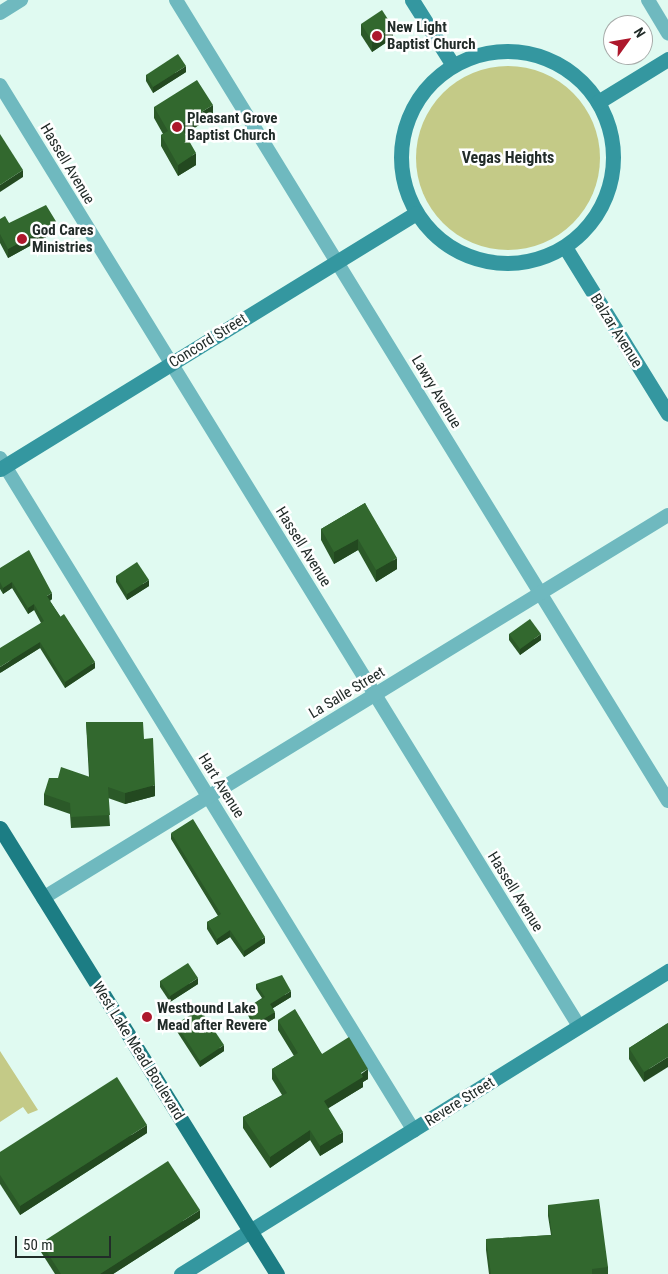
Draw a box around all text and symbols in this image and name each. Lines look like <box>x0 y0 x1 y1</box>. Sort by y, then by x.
north arrow <box>603 15 653 65</box>
place label: New Light Baptist Church <box>387 18 476 53</box>
text: N <box>631 25 649 40</box>
marker: New Light Baptist Church <box>371 30 383 42</box>
place label: Pleasant Grove Baptist Church <box>187 109 278 144</box>
street label: Hassell Avenue <box>36 120 98 208</box>
marker: Pleasant Grove Baptist Church <box>171 121 183 133</box>
district label: Vegas Heights <box>462 148 554 168</box>
place label: God Cares Ministries <box>32 221 94 256</box>
marker: God Cares Ministries <box>16 233 28 245</box>
street label: Balzar Avenue <box>586 291 646 371</box>
street label: Concord Street <box>166 310 250 372</box>
street label: Lawry Avenue <box>407 352 465 432</box>
street label: Hassell Avenue <box>271 504 335 590</box>
street label: La Salle Street <box>306 663 388 723</box>
street label: Hart Avenue <box>194 750 248 822</box>
street label: Hassell Avenue <box>483 849 547 935</box>
street label: West Lake Mead Boulevard <box>88 979 188 1123</box>
place label: Westbound Lake Mead after Revere <box>157 999 267 1034</box>
marker: Westbound Lake Mead after Revere <box>141 1011 153 1023</box>
street label: Revere Street <box>422 1074 498 1130</box>
scale bar <box>18 1226 114 1258</box>
text: 50 m <box>23 1236 53 1254</box>

